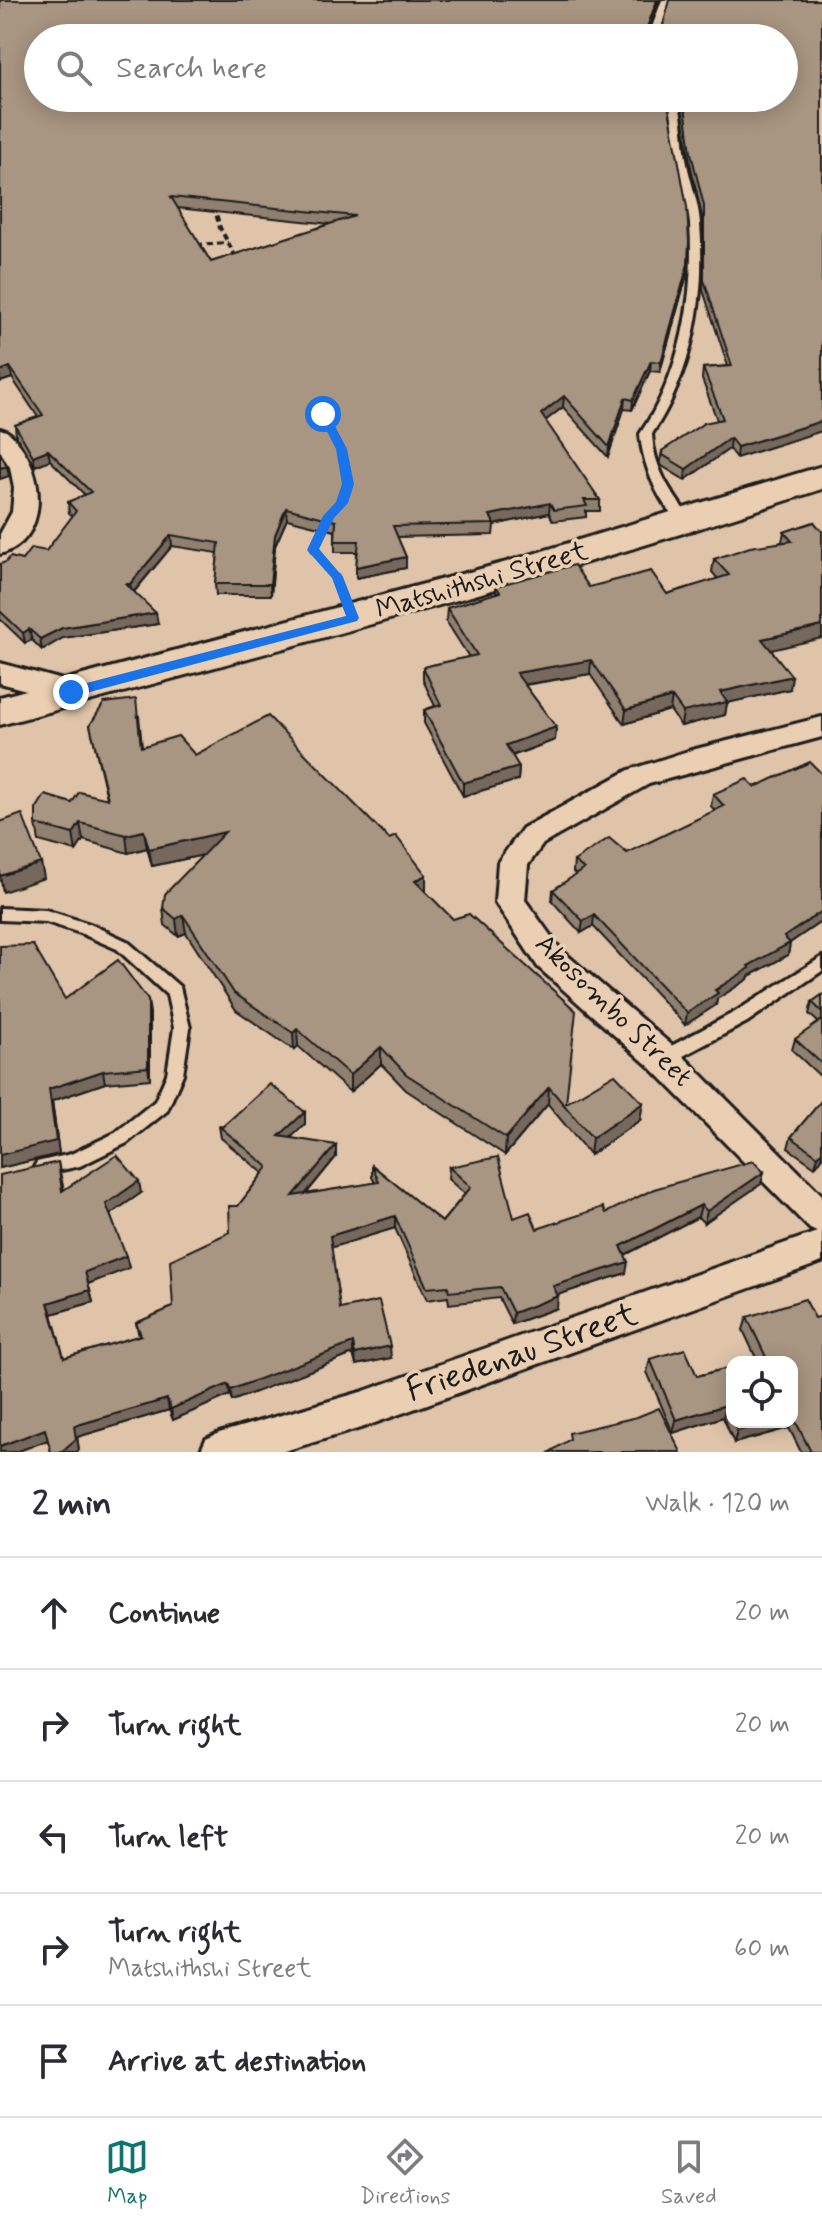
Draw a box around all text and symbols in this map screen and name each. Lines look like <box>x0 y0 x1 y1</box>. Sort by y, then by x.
search box <box>24 24 798 112</box>
icon: search <box>52 46 96 90</box>
text: Search here <box>116 49 267 88</box>
route start <box>305 396 341 432</box>
street label: Matshithshi Street <box>372 533 593 629</box>
route end <box>53 674 89 710</box>
street label: Akosombo Street <box>526 926 700 1096</box>
street label: Friedenau Street <box>400 1292 644 1414</box>
map controls <box>726 1356 798 1428</box>
button: locate <box>726 1356 798 1428</box>
text: 2 min <box>32 1482 112 1527</box>
text: Walk · 120 m <box>645 1487 790 1521</box>
icon: ahead <box>32 1591 76 1635</box>
text: Continue <box>108 1594 220 1633</box>
text: 20 m <box>735 1596 790 1630</box>
icon: right <box>32 1703 76 1747</box>
text: Turn right <box>108 1706 241 1745</box>
text: 20 m <box>735 1708 790 1742</box>
icon: left <box>32 1815 76 1859</box>
text: Turn left <box>108 1818 228 1857</box>
text: 20 m <box>735 1820 790 1854</box>
text: Turn right <box>108 1913 241 1952</box>
icon: right <box>32 1927 76 1971</box>
text: 60 m <box>734 1932 790 1966</box>
text: Matshithshi Street <box>108 1952 311 1986</box>
icon: arrive <box>32 2039 76 2083</box>
text: Arrive at destination <box>108 2042 366 2081</box>
tab: Map <box>105 2135 149 2211</box>
tab: Directions <box>360 2135 450 2211</box>
tab: Saved <box>661 2135 717 2211</box>

